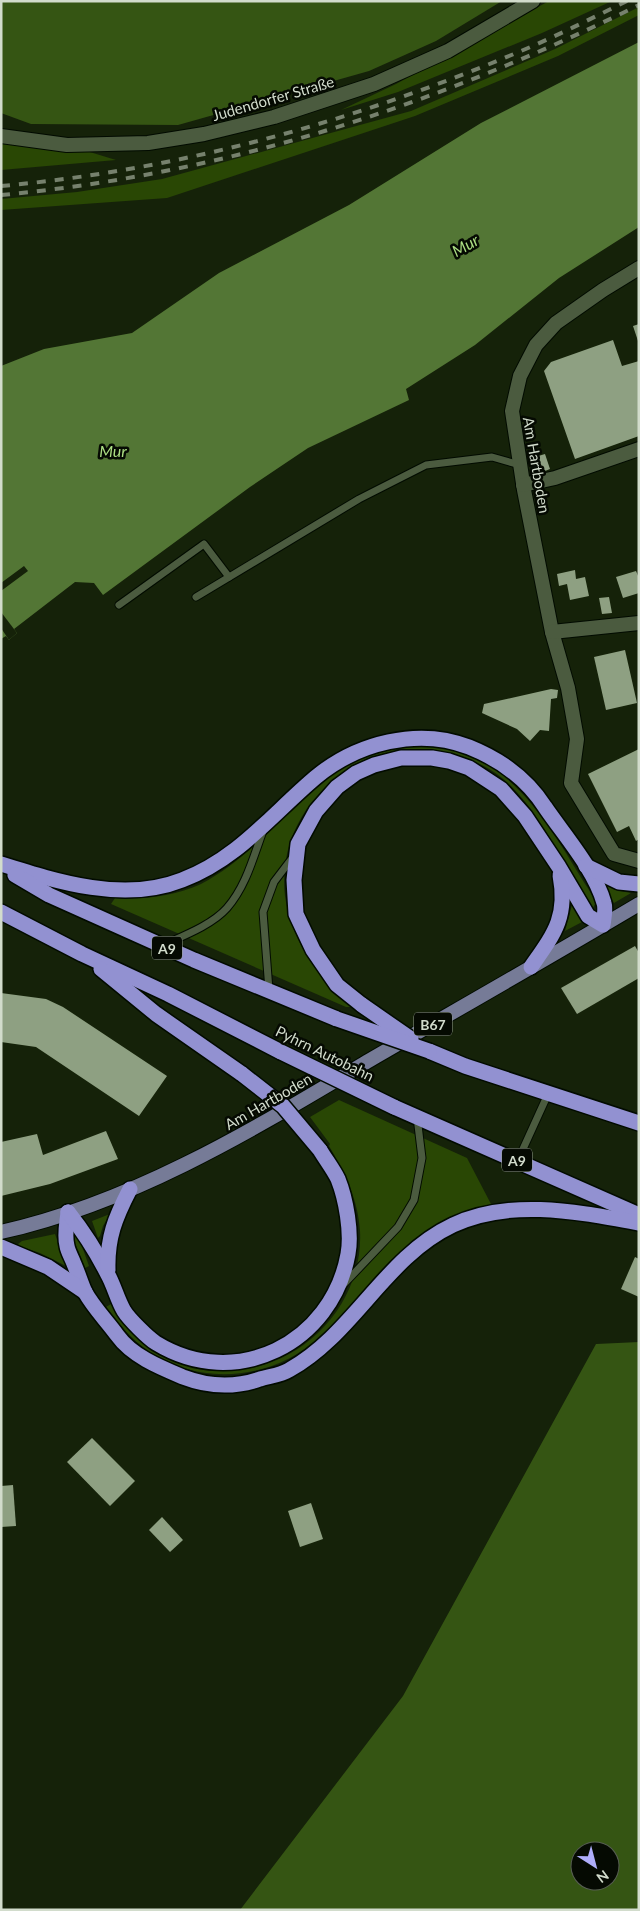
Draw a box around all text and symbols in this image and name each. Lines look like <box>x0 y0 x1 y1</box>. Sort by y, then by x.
street label: Judendorfer Straße <box>210 72 336 124</box>
water label: Mur <box>448 230 482 260</box>
street label: Am Hartboden <box>520 415 554 515</box>
water label: Mur <box>99 441 127 460</box>
road number: A9 <box>152 936 182 960</box>
road number: B67 <box>414 1012 452 1036</box>
street label: Pyhrn Autobahn <box>273 1021 377 1085</box>
street label: Am Hartboden <box>221 1069 315 1133</box>
road number: A9 <box>502 1148 532 1172</box>
north arrow <box>570 1841 620 1891</box>
text: N <box>594 1867 612 1887</box>

